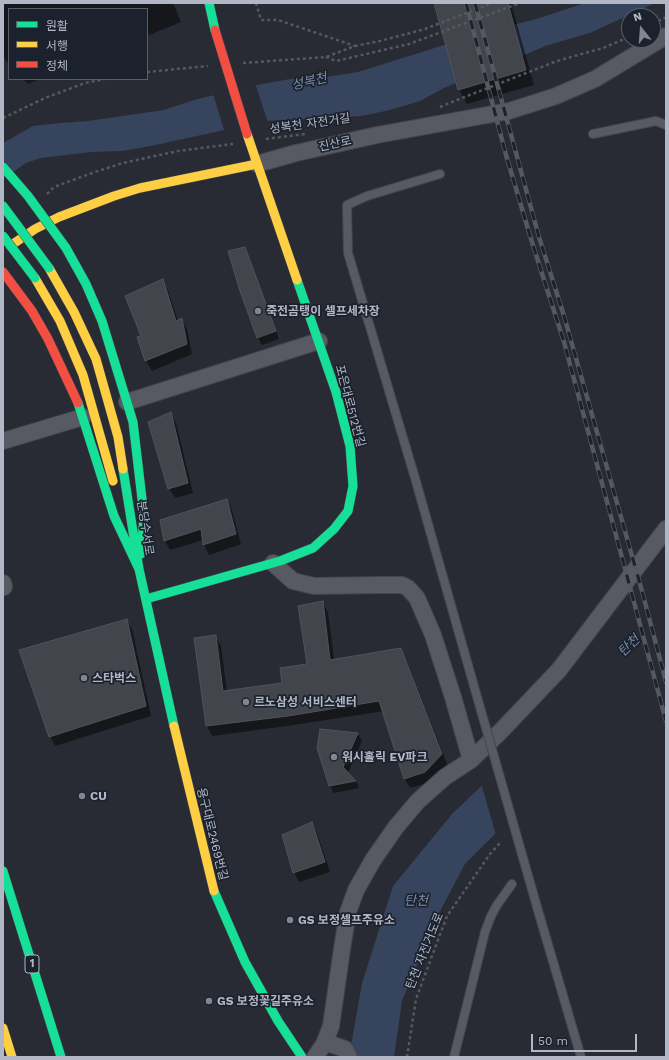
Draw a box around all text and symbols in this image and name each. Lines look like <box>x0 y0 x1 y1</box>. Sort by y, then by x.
legend <box>8 8 148 80</box>
north arrow <box>621 8 661 48</box>
text: N <box>632 10 643 24</box>
text: 원활 <box>46 19 68 33</box>
text: 서행 <box>46 39 68 53</box>
text: 정체 <box>46 59 68 73</box>
water label: 성복천 <box>290 70 328 94</box>
street label: 성복천 자전거길 <box>269 111 351 137</box>
street label: 진산로 <box>317 134 353 154</box>
place label: 죽전곰탱이 셀프세차장 <box>266 304 380 318</box>
marker: 죽전곰탱이 셀프세차장 <box>253 306 263 316</box>
street label: 포은대로512번길 <box>332 363 368 449</box>
street label: 분당수서로 <box>134 500 156 556</box>
water label: 탄천 <box>615 632 643 660</box>
place label: 스타벅스 <box>92 671 136 685</box>
marker: 스타벅스 <box>79 673 89 683</box>
place label: 르노삼성 서비스센터 <box>254 695 357 709</box>
marker: 르노삼성 서비스센터 <box>241 697 251 707</box>
place label: 워시홀릭 EV파크 <box>342 750 427 764</box>
marker: 워시홀릭 EV파크 <box>329 752 339 762</box>
street label: 용구대로2469번길 <box>194 786 230 882</box>
place label: CU <box>90 789 107 803</box>
marker: CU <box>77 791 87 801</box>
water label: 탄천 <box>404 893 428 909</box>
street label: 탄천 자전거도로 <box>403 911 447 991</box>
place label: GS 보정셀프주유소 <box>298 913 395 927</box>
marker: GS 보정셀프주유소 <box>285 915 295 925</box>
road number: 1 <box>25 955 39 973</box>
place label: GS 보정꽃길주유소 <box>217 994 314 1008</box>
marker: GS 보정꽃길주유소 <box>204 996 214 1006</box>
scale bar <box>533 1026 639 1052</box>
text: 50 m <box>538 1034 568 1048</box>

